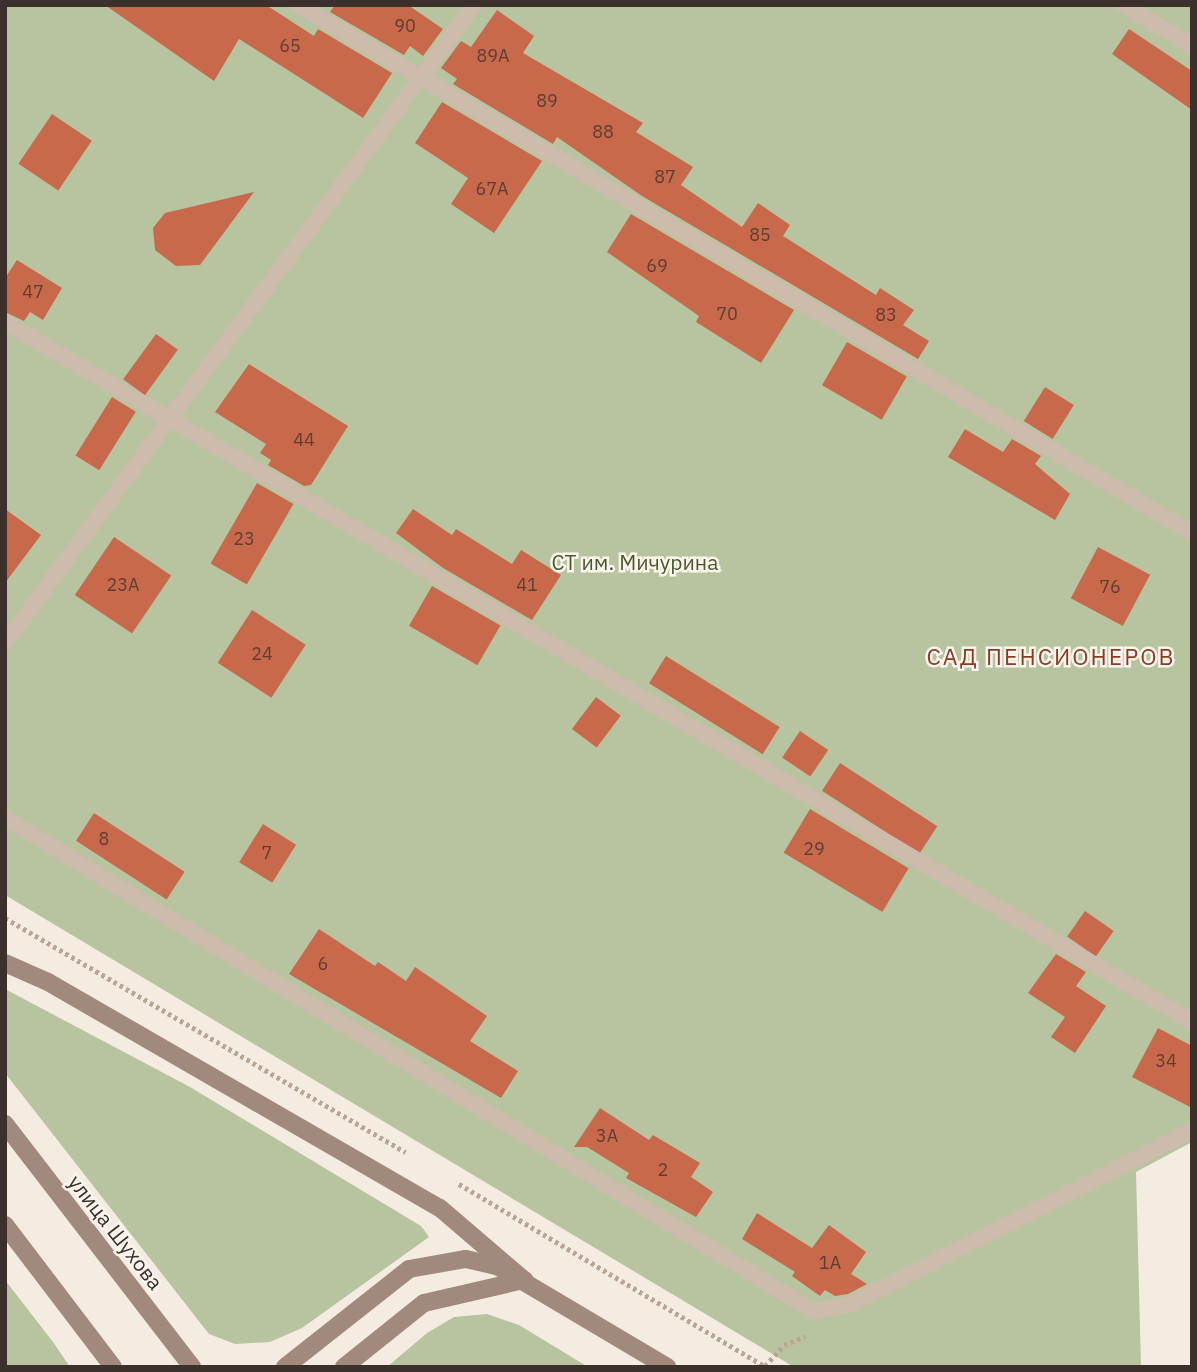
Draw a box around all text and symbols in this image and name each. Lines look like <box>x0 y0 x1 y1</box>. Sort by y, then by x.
house number: 90 <box>394 15 416 37</box>
house number: 65 <box>279 35 301 57</box>
house number: 89А <box>476 45 510 67</box>
house number: 89 <box>536 90 558 112</box>
house number: 88 <box>592 121 614 143</box>
house number: 87 <box>654 166 676 188</box>
house number: 67А <box>475 178 509 200</box>
house number: 85 <box>749 224 771 246</box>
house number: 69 <box>646 255 668 277</box>
house number: 47 <box>22 281 44 303</box>
house number: 70 <box>716 303 738 325</box>
house number: 83 <box>875 304 897 326</box>
house number: 44 <box>293 429 315 451</box>
house number: 23 <box>233 528 255 550</box>
park label: СТ им. Мичурина <box>552 549 718 575</box>
house number: 23А <box>106 574 140 596</box>
house number: 41 <box>516 574 538 596</box>
house number: 76 <box>1099 576 1121 598</box>
district label: САД ПЕНСИОНЕРОВ <box>928 642 1174 670</box>
house number: 24 <box>251 643 273 665</box>
house number: 8 <box>99 828 109 850</box>
house number: 29 <box>803 838 825 860</box>
house number: 7 <box>262 842 272 864</box>
house number: 6 <box>318 953 328 975</box>
house number: 34 <box>1155 1050 1177 1072</box>
house number: 3А <box>596 1125 618 1147</box>
house number: 2 <box>658 1159 668 1181</box>
street label: улица Шухова <box>63 1170 169 1294</box>
house number: 1А <box>819 1252 841 1274</box>

